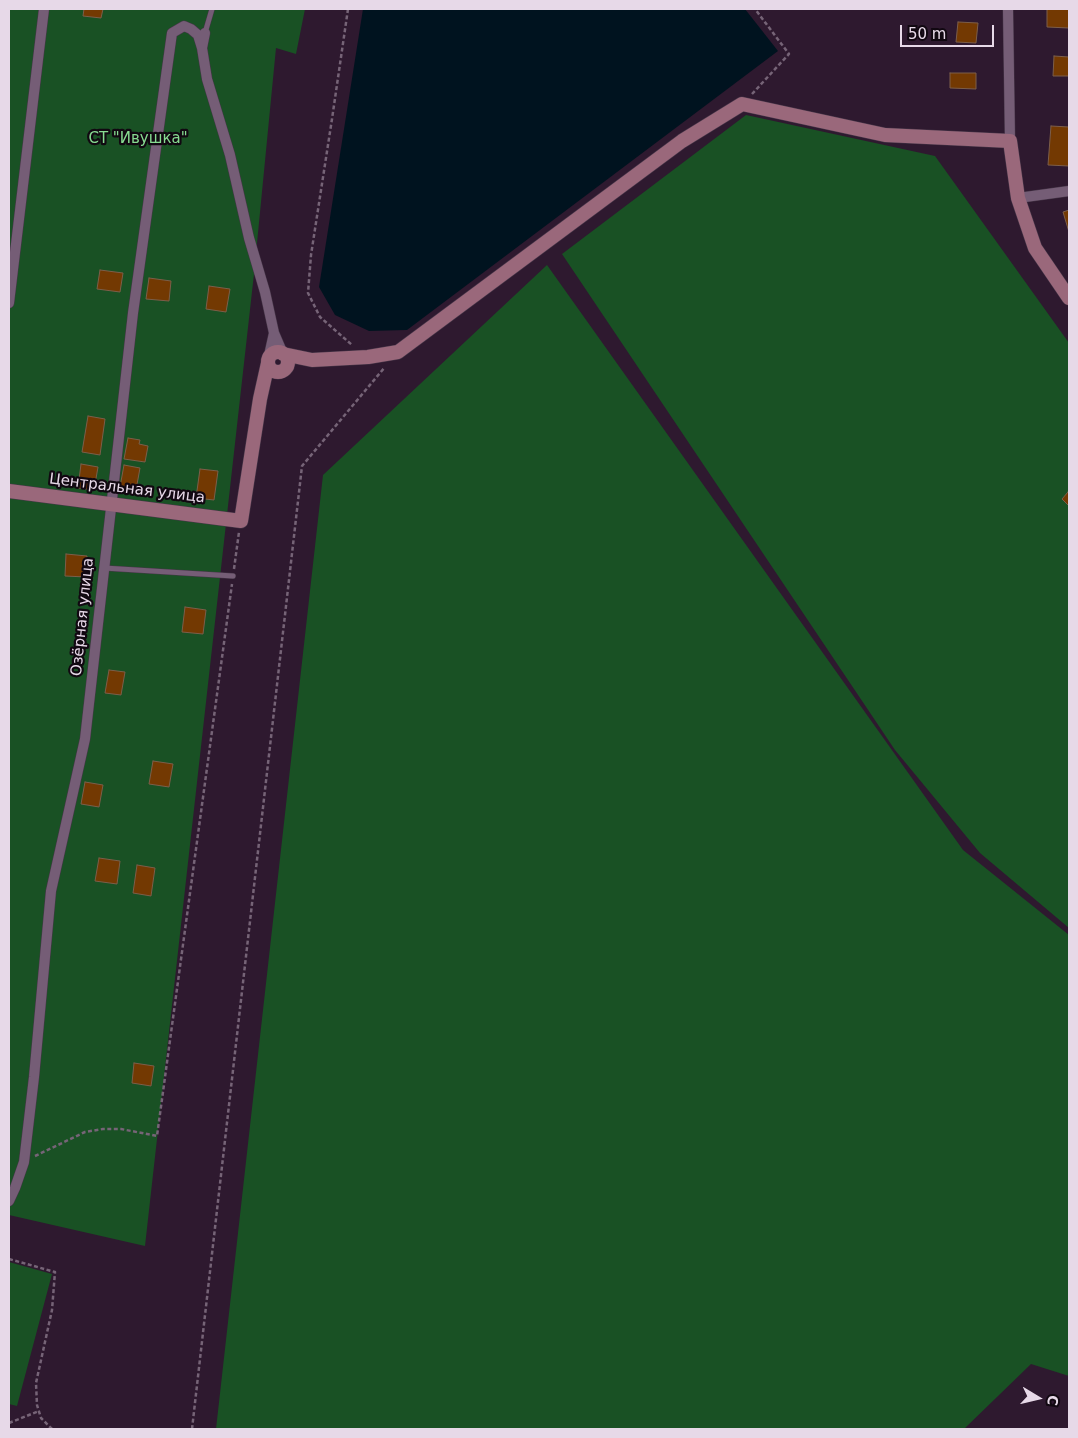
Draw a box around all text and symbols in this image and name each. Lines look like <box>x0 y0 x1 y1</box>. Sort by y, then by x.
scale bar <box>903 15 997 47</box>
text: 50 m <box>908 25 946 43</box>
park label: СТ "Ивушка" <box>88 130 188 148</box>
street label: Центральная улица <box>48 471 206 507</box>
street label: Озёрная улица <box>68 557 98 677</box>
north arrow <box>1013 1373 1063 1423</box>
text: С <box>1044 1394 1062 1407</box>

